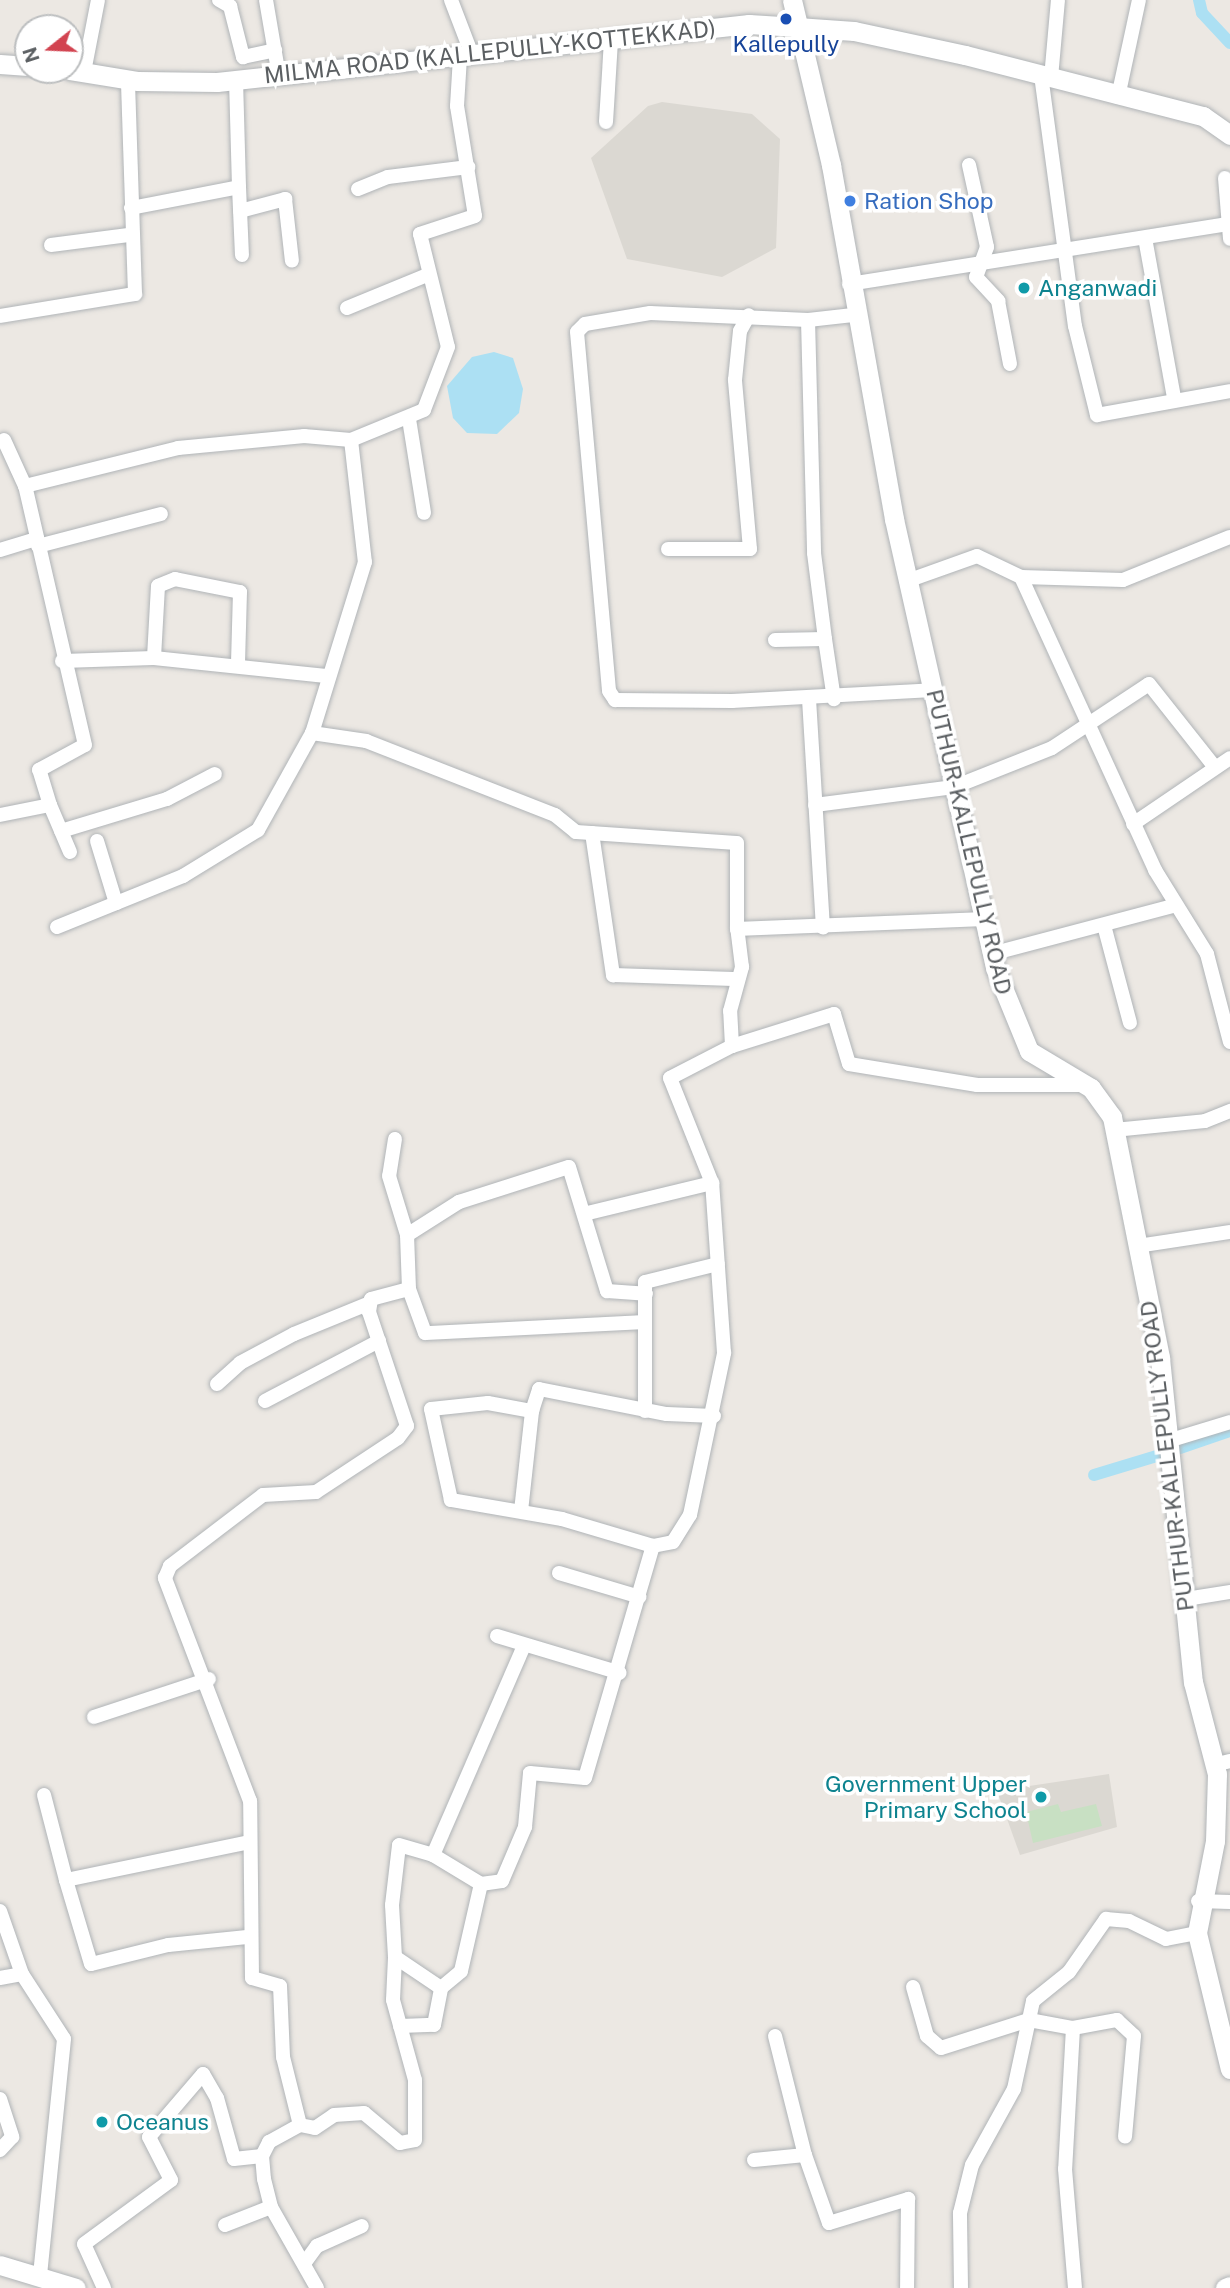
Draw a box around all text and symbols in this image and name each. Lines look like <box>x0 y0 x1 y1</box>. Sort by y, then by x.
marker: Kallepully <box>778 11 794 27</box>
north arrow <box>14 14 84 84</box>
street label: MILMA ROAD (KALLEPULLY-KOTTEKKAD) <box>263 15 717 89</box>
place label: Kallepully <box>733 30 839 58</box>
text: N <box>18 44 44 65</box>
place label: Ration Shop <box>864 187 993 215</box>
marker: Ration Shop <box>842 193 858 209</box>
place label: Anganwadi <box>1038 274 1157 302</box>
marker: Anganwadi <box>1016 280 1032 296</box>
street label: PUTHUR-KALLEPULLY ROAD <box>920 686 1018 998</box>
street label: PUTHUR-KALLEPULLY ROAD <box>1134 1299 1200 1613</box>
place label: Government Upper Primary School <box>825 1770 1027 1824</box>
marker: Government Upper Primary School <box>1033 1789 1049 1805</box>
place label: Oceanus <box>116 2108 209 2136</box>
marker: Oceanus <box>94 2114 110 2130</box>

